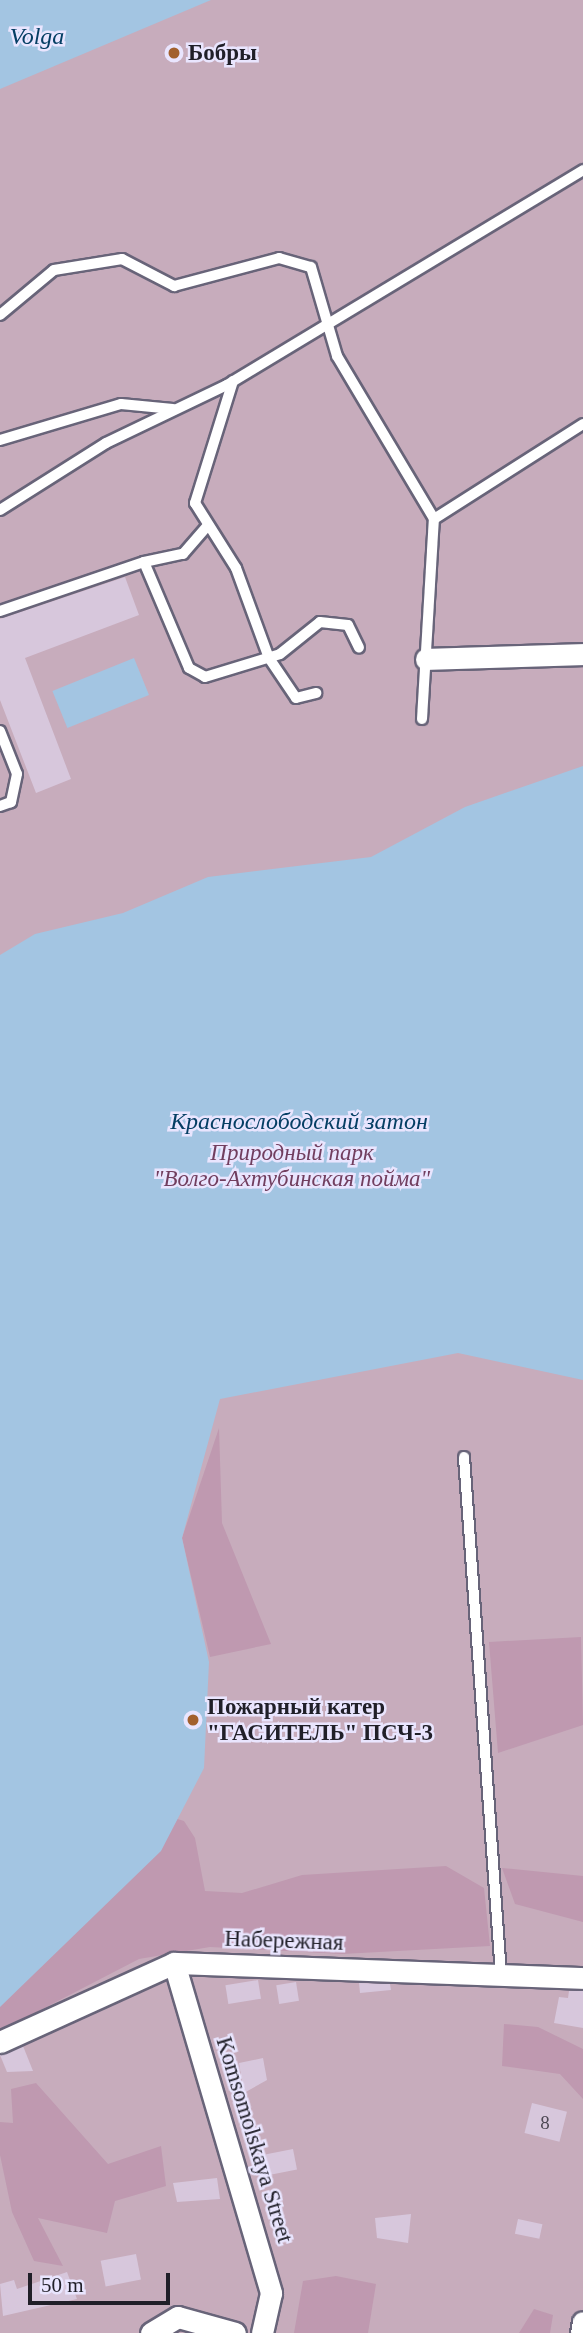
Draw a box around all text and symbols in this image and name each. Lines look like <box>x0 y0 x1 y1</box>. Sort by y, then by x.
water label: Volga <box>10 23 64 51</box>
place label: Бобры <box>188 39 257 67</box>
marker: Бобры <box>166 45 182 61</box>
water label: Краснослободский затон <box>170 1108 428 1136</box>
park label: Природный парк "Волго-Ахтубинская пойма" <box>154 1139 430 1193</box>
place label: Пожарный катер "ГАСИТЕЛЬ" ПСЧ-3 <box>207 1693 433 1747</box>
marker: Пожарный катер "ГАСИТЕЛЬ" ПСЧ-3 <box>185 1712 201 1728</box>
street label: Набережная <box>224 1925 344 1957</box>
street label: Komsomolskaya Street <box>210 2034 298 2246</box>
house number: 8 <box>540 2112 550 2134</box>
scale bar <box>32 2260 173 2304</box>
text: 50 m <box>41 2273 84 2297</box>

